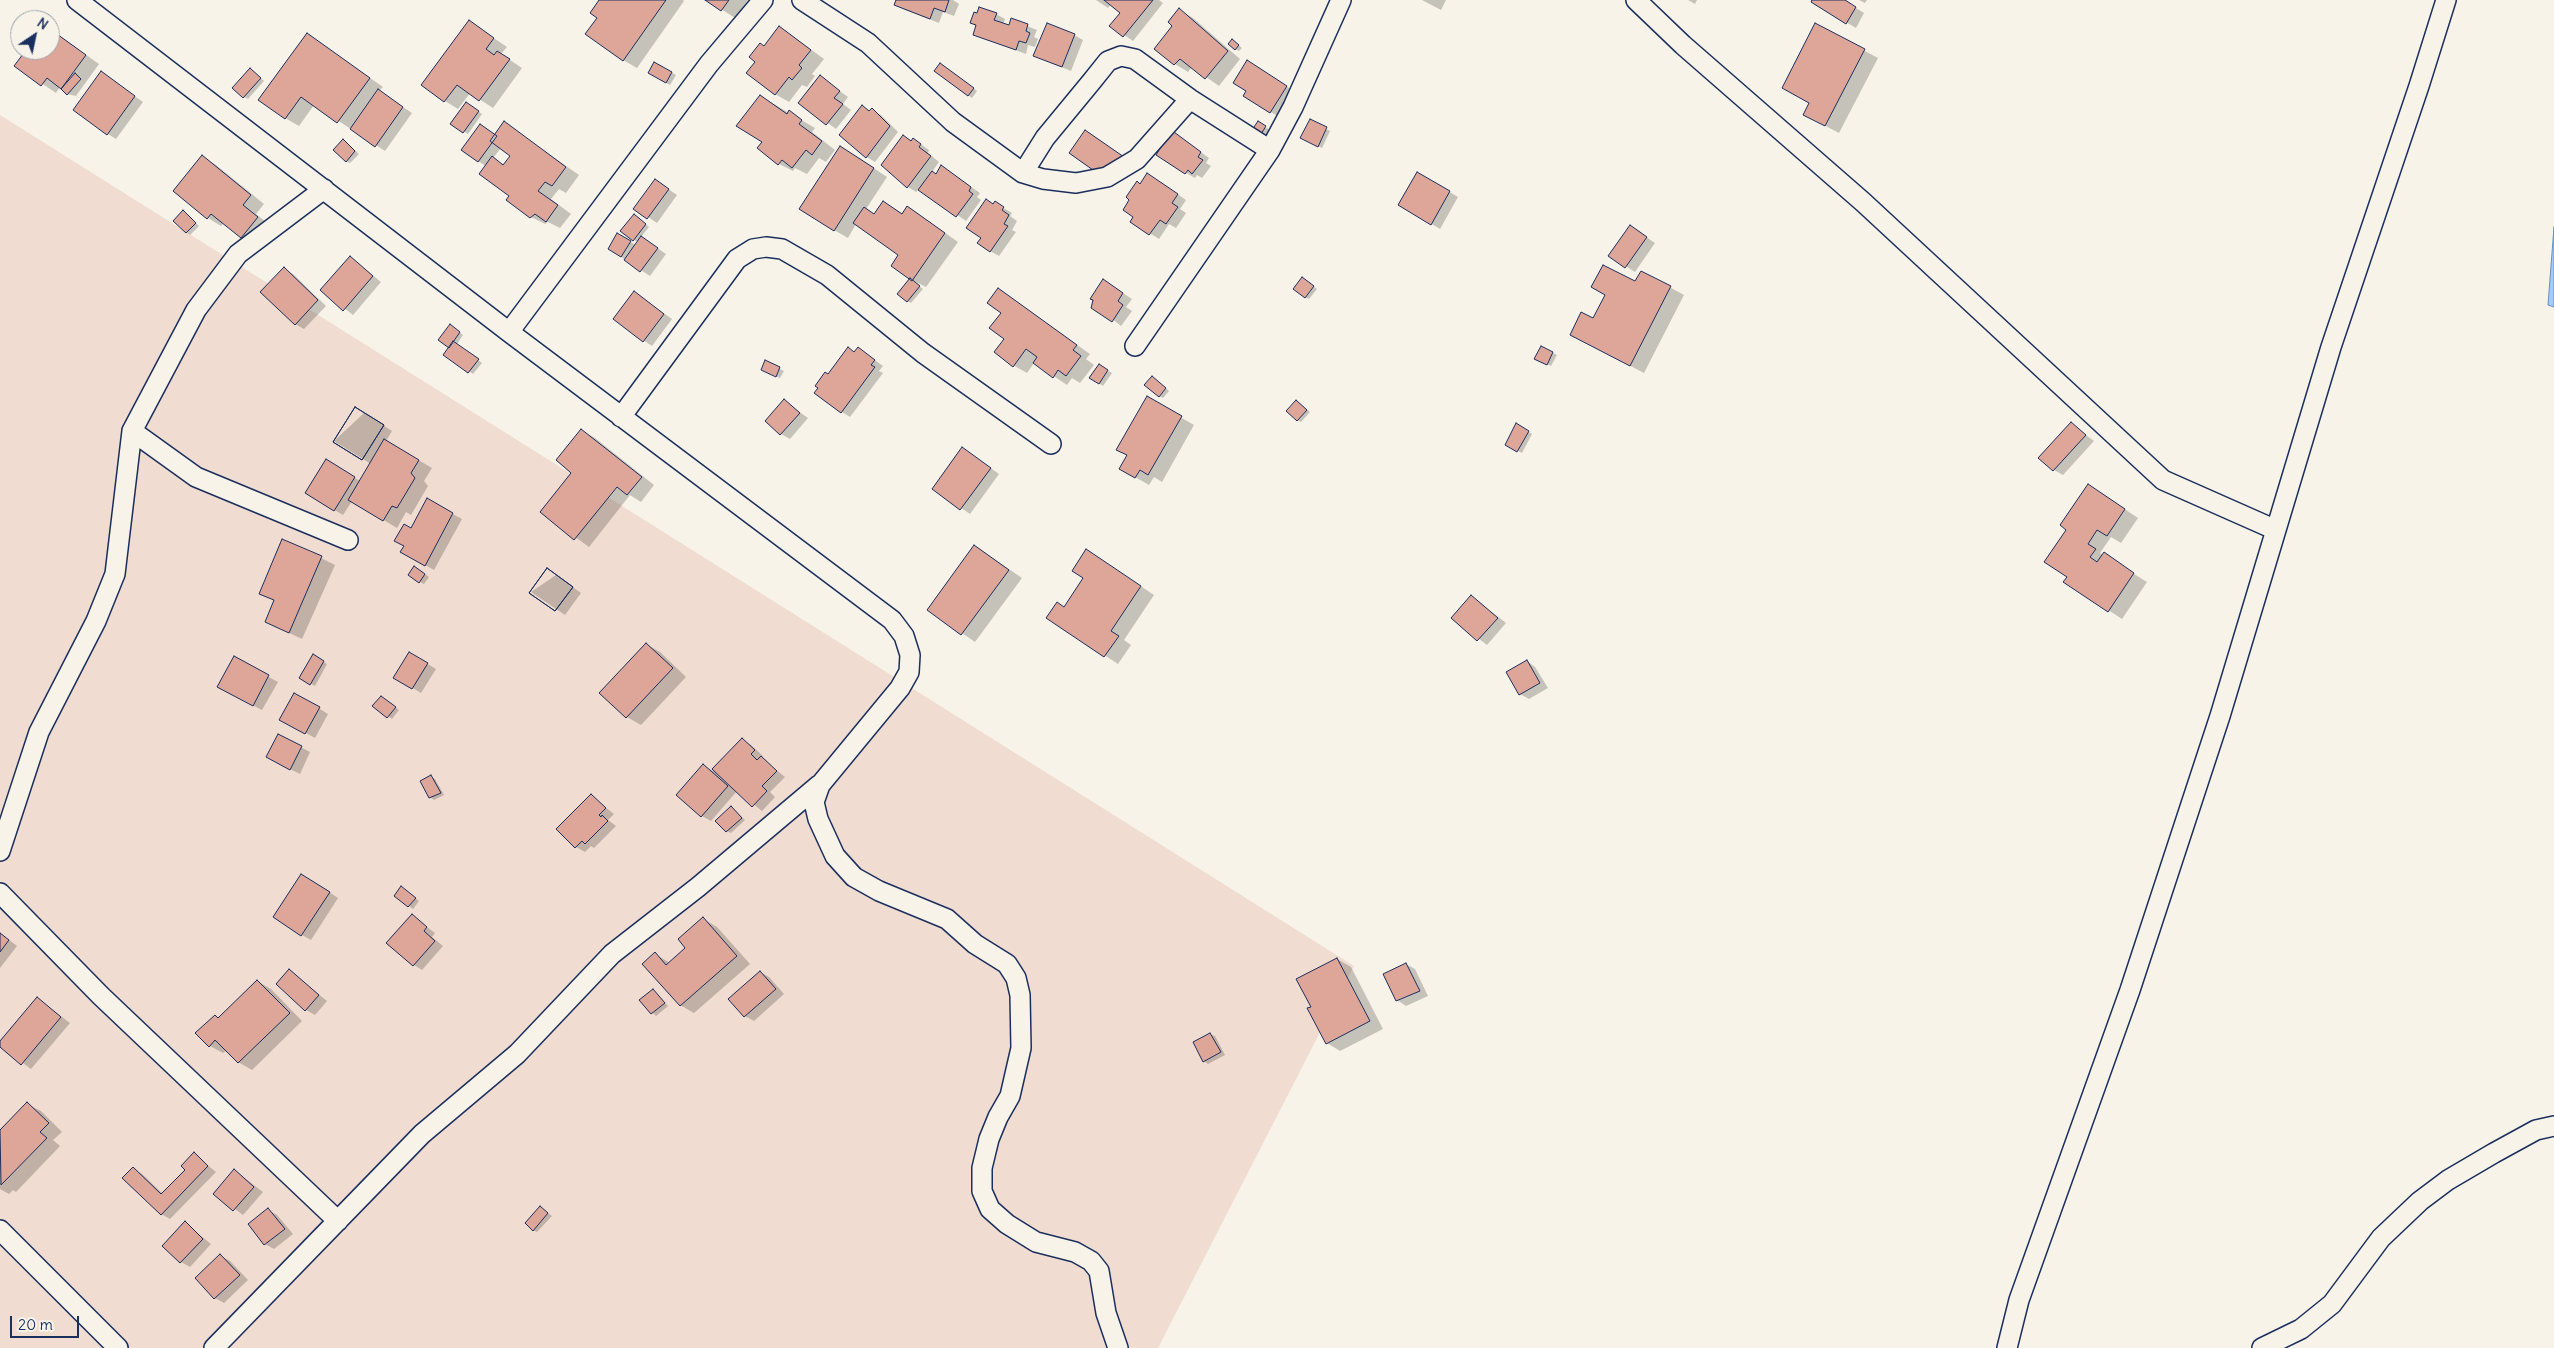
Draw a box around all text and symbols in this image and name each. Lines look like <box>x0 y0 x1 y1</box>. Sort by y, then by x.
north arrow <box>10 10 60 60</box>
text: N <box>34 13 52 34</box>
scale bar <box>12 1306 81 1338</box>
text: 20 m <box>18 1315 53 1334</box>

